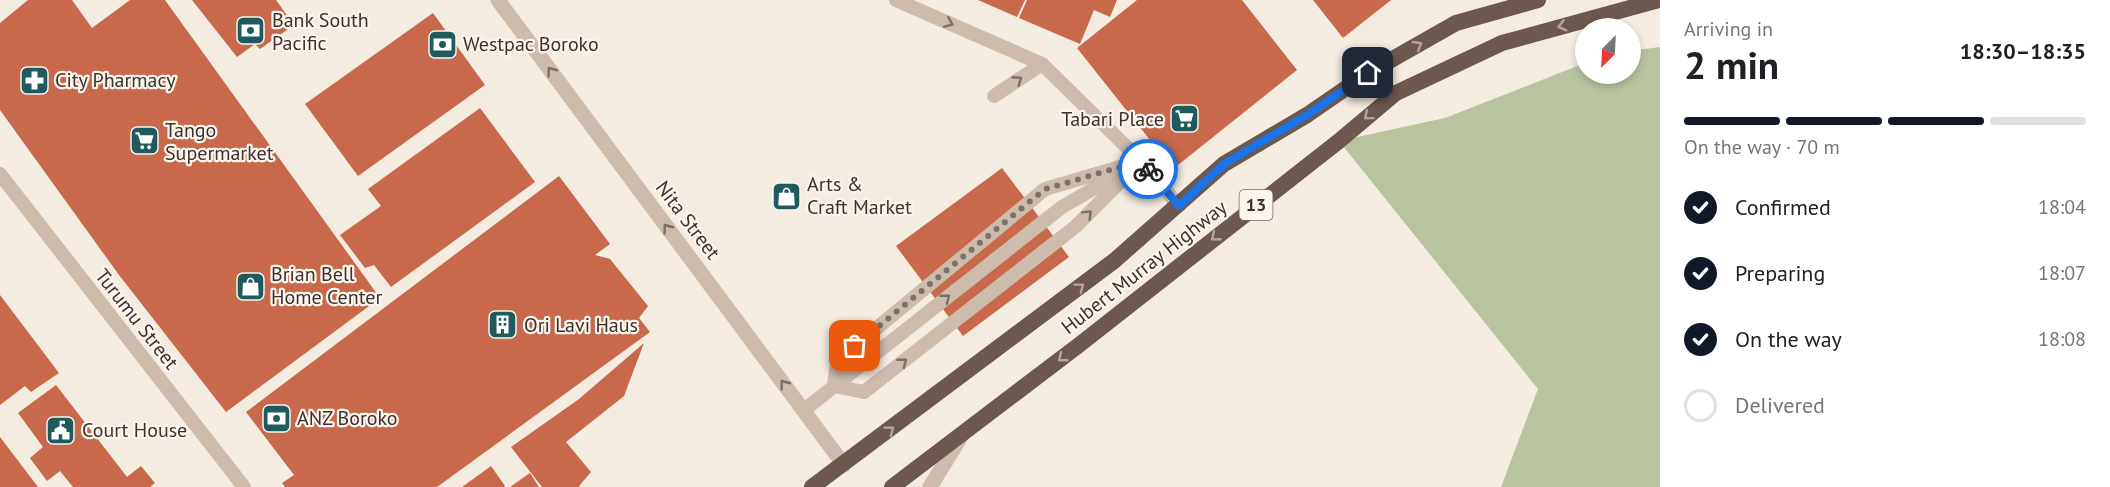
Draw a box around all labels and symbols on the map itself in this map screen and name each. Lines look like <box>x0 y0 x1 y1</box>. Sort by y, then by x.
place label: Bank South Pacific <box>272 7 369 56</box>
bank icon: Bank South Pacific <box>235 15 267 47</box>
one-way arrow <box>943 16 954 28</box>
north arrow <box>1575 18 1641 84</box>
one-way arrow <box>1557 19 1567 32</box>
bank icon: Westpac Boroko <box>426 28 458 60</box>
place label: Westpac Boroko <box>463 31 599 57</box>
one-way arrow <box>1412 41 1422 52</box>
pin <box>1342 47 1393 98</box>
pharmacy icon: City Pharmacy <box>18 64 50 96</box>
place label: City Pharmacy <box>55 67 176 93</box>
one-way arrow <box>547 67 558 78</box>
one-way arrow <box>1011 76 1022 87</box>
supermarket icon: Tabari Place <box>1169 103 1201 135</box>
place label: Tabari Place <box>1061 106 1164 132</box>
one-way arrow <box>1364 109 1375 120</box>
place label: Tango Supermarket <box>165 117 274 166</box>
supermarket icon: Tango Supermarket <box>128 125 160 157</box>
courier <box>1118 139 1178 199</box>
place label: Arts & Craft Market <box>807 171 912 220</box>
street label: Nita Street <box>650 175 726 265</box>
shop icon: Arts & Craft Market <box>770 180 802 212</box>
road number: 13 <box>1240 190 1272 220</box>
street label: Hubert Murray Highway <box>1056 194 1233 340</box>
one-way arrow <box>1081 210 1092 221</box>
one-way arrow <box>664 223 675 234</box>
one-way arrow <box>1211 230 1222 241</box>
place label: Brian Bell Home Center <box>271 261 382 310</box>
street label: Turumu Street <box>90 263 185 375</box>
shop icon: Brian Bell Home Center <box>234 270 266 302</box>
one-way arrow <box>1073 284 1084 295</box>
one-way arrow <box>939 294 950 305</box>
building icon: Ori Lavi Haus <box>487 309 519 341</box>
place label: Ori Lavi Haus <box>524 312 638 338</box>
pin <box>829 320 880 371</box>
one-way arrow <box>1058 351 1069 362</box>
one-way arrow <box>896 358 907 369</box>
one-way arrow <box>780 380 791 391</box>
bank icon: ANZ Boroko <box>260 402 292 434</box>
place label: ANZ Boroko <box>297 405 398 431</box>
public building icon: Court House <box>45 414 77 446</box>
place label: Court House <box>82 417 187 443</box>
one-way arrow <box>884 426 895 437</box>

